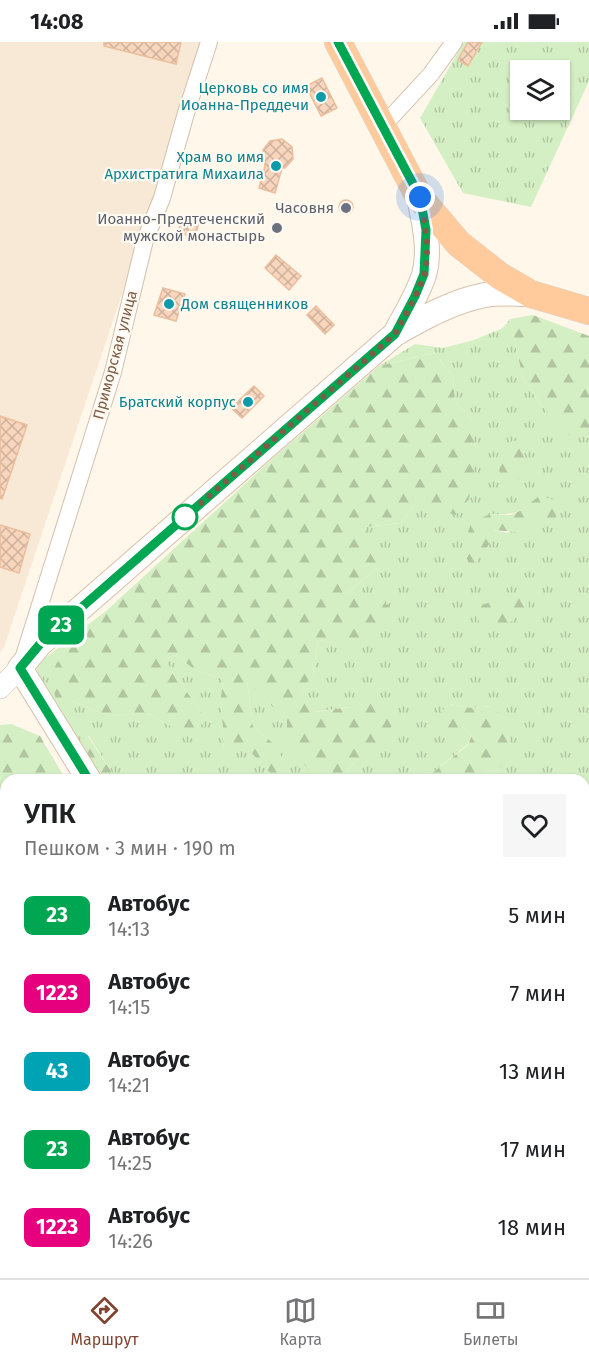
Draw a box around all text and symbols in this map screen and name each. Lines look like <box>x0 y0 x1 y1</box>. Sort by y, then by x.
text: 14:08 <box>30 8 84 35</box>
map controls <box>510 60 570 120</box>
button: layers <box>510 60 570 120</box>
place label: Церковь со имя Иоанна-Преддечи <box>181 79 309 114</box>
marker: Церковь со имя Иоанна-Преддечи <box>314 90 328 104</box>
place label: Храм во имя Архистратига Михаила <box>104 148 264 183</box>
marker: Храм во имя Архистратига Михаила <box>269 159 283 173</box>
your location <box>405 182 435 212</box>
place label: Часовня <box>275 199 334 217</box>
marker: Часовня <box>339 201 353 215</box>
place label: Иоанно-Предтеченский мужской монастырь <box>97 210 265 245</box>
marker: Иоанно-Предтеченский мужской монастырь <box>270 221 284 235</box>
street label: Приморская улица <box>89 289 141 421</box>
place label: Дом священников <box>180 295 308 313</box>
marker: Дом священников <box>162 297 176 311</box>
place label: Братский корпус <box>119 393 236 411</box>
marker: Братский корпус <box>241 395 255 409</box>
unlabelled marker <box>172 504 198 530</box>
line badge: 23 <box>34 606 88 644</box>
text: 23 <box>50 612 72 638</box>
button: heart <box>503 794 566 857</box>
text: УПК <box>24 797 76 830</box>
text: Пешком · 3 мин · 190 m <box>24 836 236 860</box>
text: Автобус <box>108 890 190 917</box>
text: 23 <box>46 902 68 928</box>
text: 5 мин <box>508 902 566 929</box>
text: 14:13 <box>108 917 150 941</box>
text: Автобус <box>108 968 190 995</box>
text: 1223 <box>36 980 78 1006</box>
text: 7 мин <box>509 980 566 1007</box>
text: 14:15 <box>108 995 150 1019</box>
text: Автобус <box>108 1046 190 1073</box>
text: 43 <box>46 1058 68 1084</box>
text: 13 мин <box>499 1058 566 1085</box>
text: 14:21 <box>108 1073 150 1097</box>
text: Автобус <box>108 1124 190 1151</box>
text: 23 <box>46 1136 68 1162</box>
text: 17 мин <box>500 1136 566 1163</box>
text: 14:25 <box>108 1151 152 1175</box>
text: Автобус <box>108 1202 190 1229</box>
text: 1223 <box>36 1214 78 1240</box>
text: 18 мин <box>498 1214 566 1241</box>
text: 14:26 <box>108 1229 153 1253</box>
tab: Маршрут <box>71 1294 138 1349</box>
tab: Карта <box>280 1294 322 1349</box>
tab: Билеты <box>463 1294 518 1349</box>

